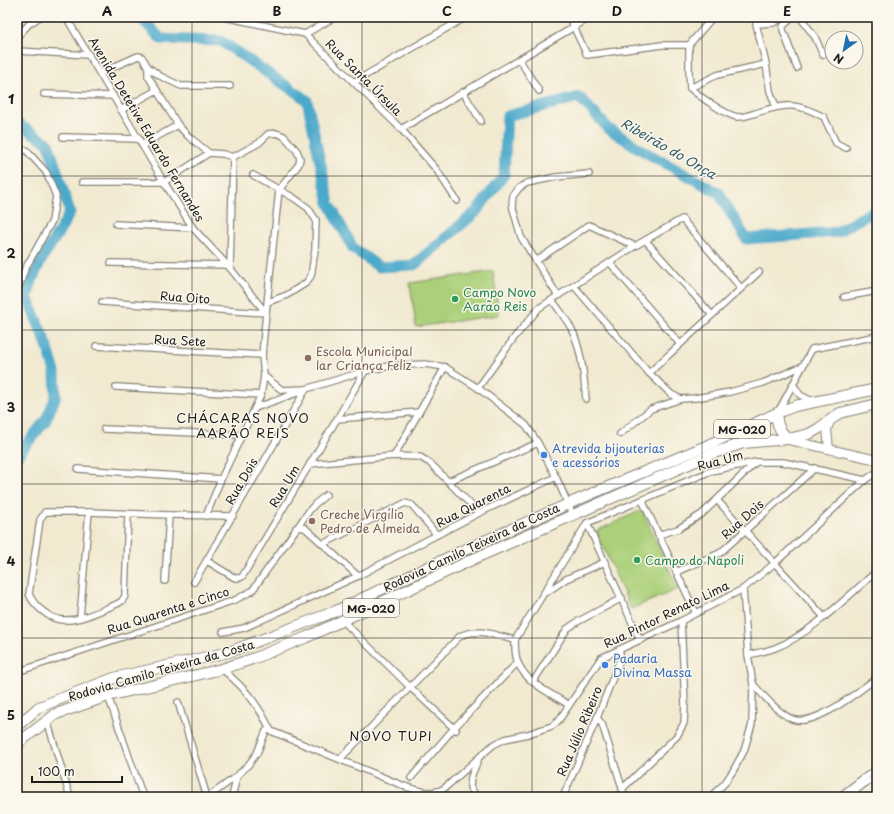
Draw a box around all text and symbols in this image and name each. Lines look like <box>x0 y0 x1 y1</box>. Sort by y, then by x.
text: A <box>102 1 112 20</box>
text: B <box>273 1 282 20</box>
text: C <box>442 1 452 20</box>
text: D <box>612 1 622 20</box>
text: E <box>783 1 791 20</box>
north arrow <box>824 30 864 70</box>
street label: Avenida Detetive Eduardo Fernandes <box>85 33 210 225</box>
street label: Rua Santa Úrsula <box>322 35 407 120</box>
text: N <box>830 49 847 68</box>
text: 1 <box>8 89 14 108</box>
water label: Ribeirão do Onça <box>618 113 721 183</box>
text: 2 <box>6 243 16 262</box>
place label: Campo Novo Aarão Reis <box>463 283 537 315</box>
street label: Rua Oito <box>159 286 211 308</box>
marker: Campo Novo Aarão Reis <box>450 294 460 304</box>
street label: Rua Sete <box>154 330 207 350</box>
place label: Escola Municipal lar Criança Feliz <box>316 342 413 374</box>
marker: Escola Municipal lar Criança Feliz <box>303 353 313 363</box>
text: 3 <box>7 397 16 416</box>
district label: CHÁCARAS NOVO AARÃO REIS <box>176 408 310 442</box>
road number: MG-020 <box>714 420 770 438</box>
place label: Atrevida bijouterias e acessórios <box>552 439 665 471</box>
street label: Rua Um <box>695 445 745 475</box>
marker: Atrevida bijouterias e acessórios <box>539 450 549 460</box>
street label: Rua Dois <box>220 454 262 508</box>
street label: Rua Um <box>264 461 304 511</box>
street label: Rua Quarenta <box>433 478 514 531</box>
street label: Rua Dois <box>717 495 768 543</box>
street label: Rodovia Camilo Teixeira da Costa <box>380 498 563 596</box>
place label: Creche Virgílio Pedro de Almeida <box>320 505 421 537</box>
marker: Creche Virgílio Pedro de Almeida <box>307 516 317 526</box>
text: 4 <box>7 551 16 570</box>
place label: Campo do Napoli <box>645 551 744 569</box>
marker: Campo do Napoli <box>632 555 642 565</box>
street label: Rua Pintor Renato Lima <box>600 576 732 652</box>
street label: Rua Quarenta e Cinco <box>105 582 232 638</box>
road number: MG-020 <box>343 599 399 617</box>
street label: Rodovia Camilo Teixeira da Costa <box>66 635 257 705</box>
place label: Padaria Divina Massa <box>613 649 692 681</box>
marker: Padaria Divina Massa <box>600 660 610 670</box>
street label: Rua Júlio Ribeiro <box>552 683 606 779</box>
text: 5 <box>7 705 15 724</box>
district label: NOVO TUPI <box>349 726 433 745</box>
scale bar <box>32 758 122 784</box>
text: 100 m <box>38 762 75 780</box>

